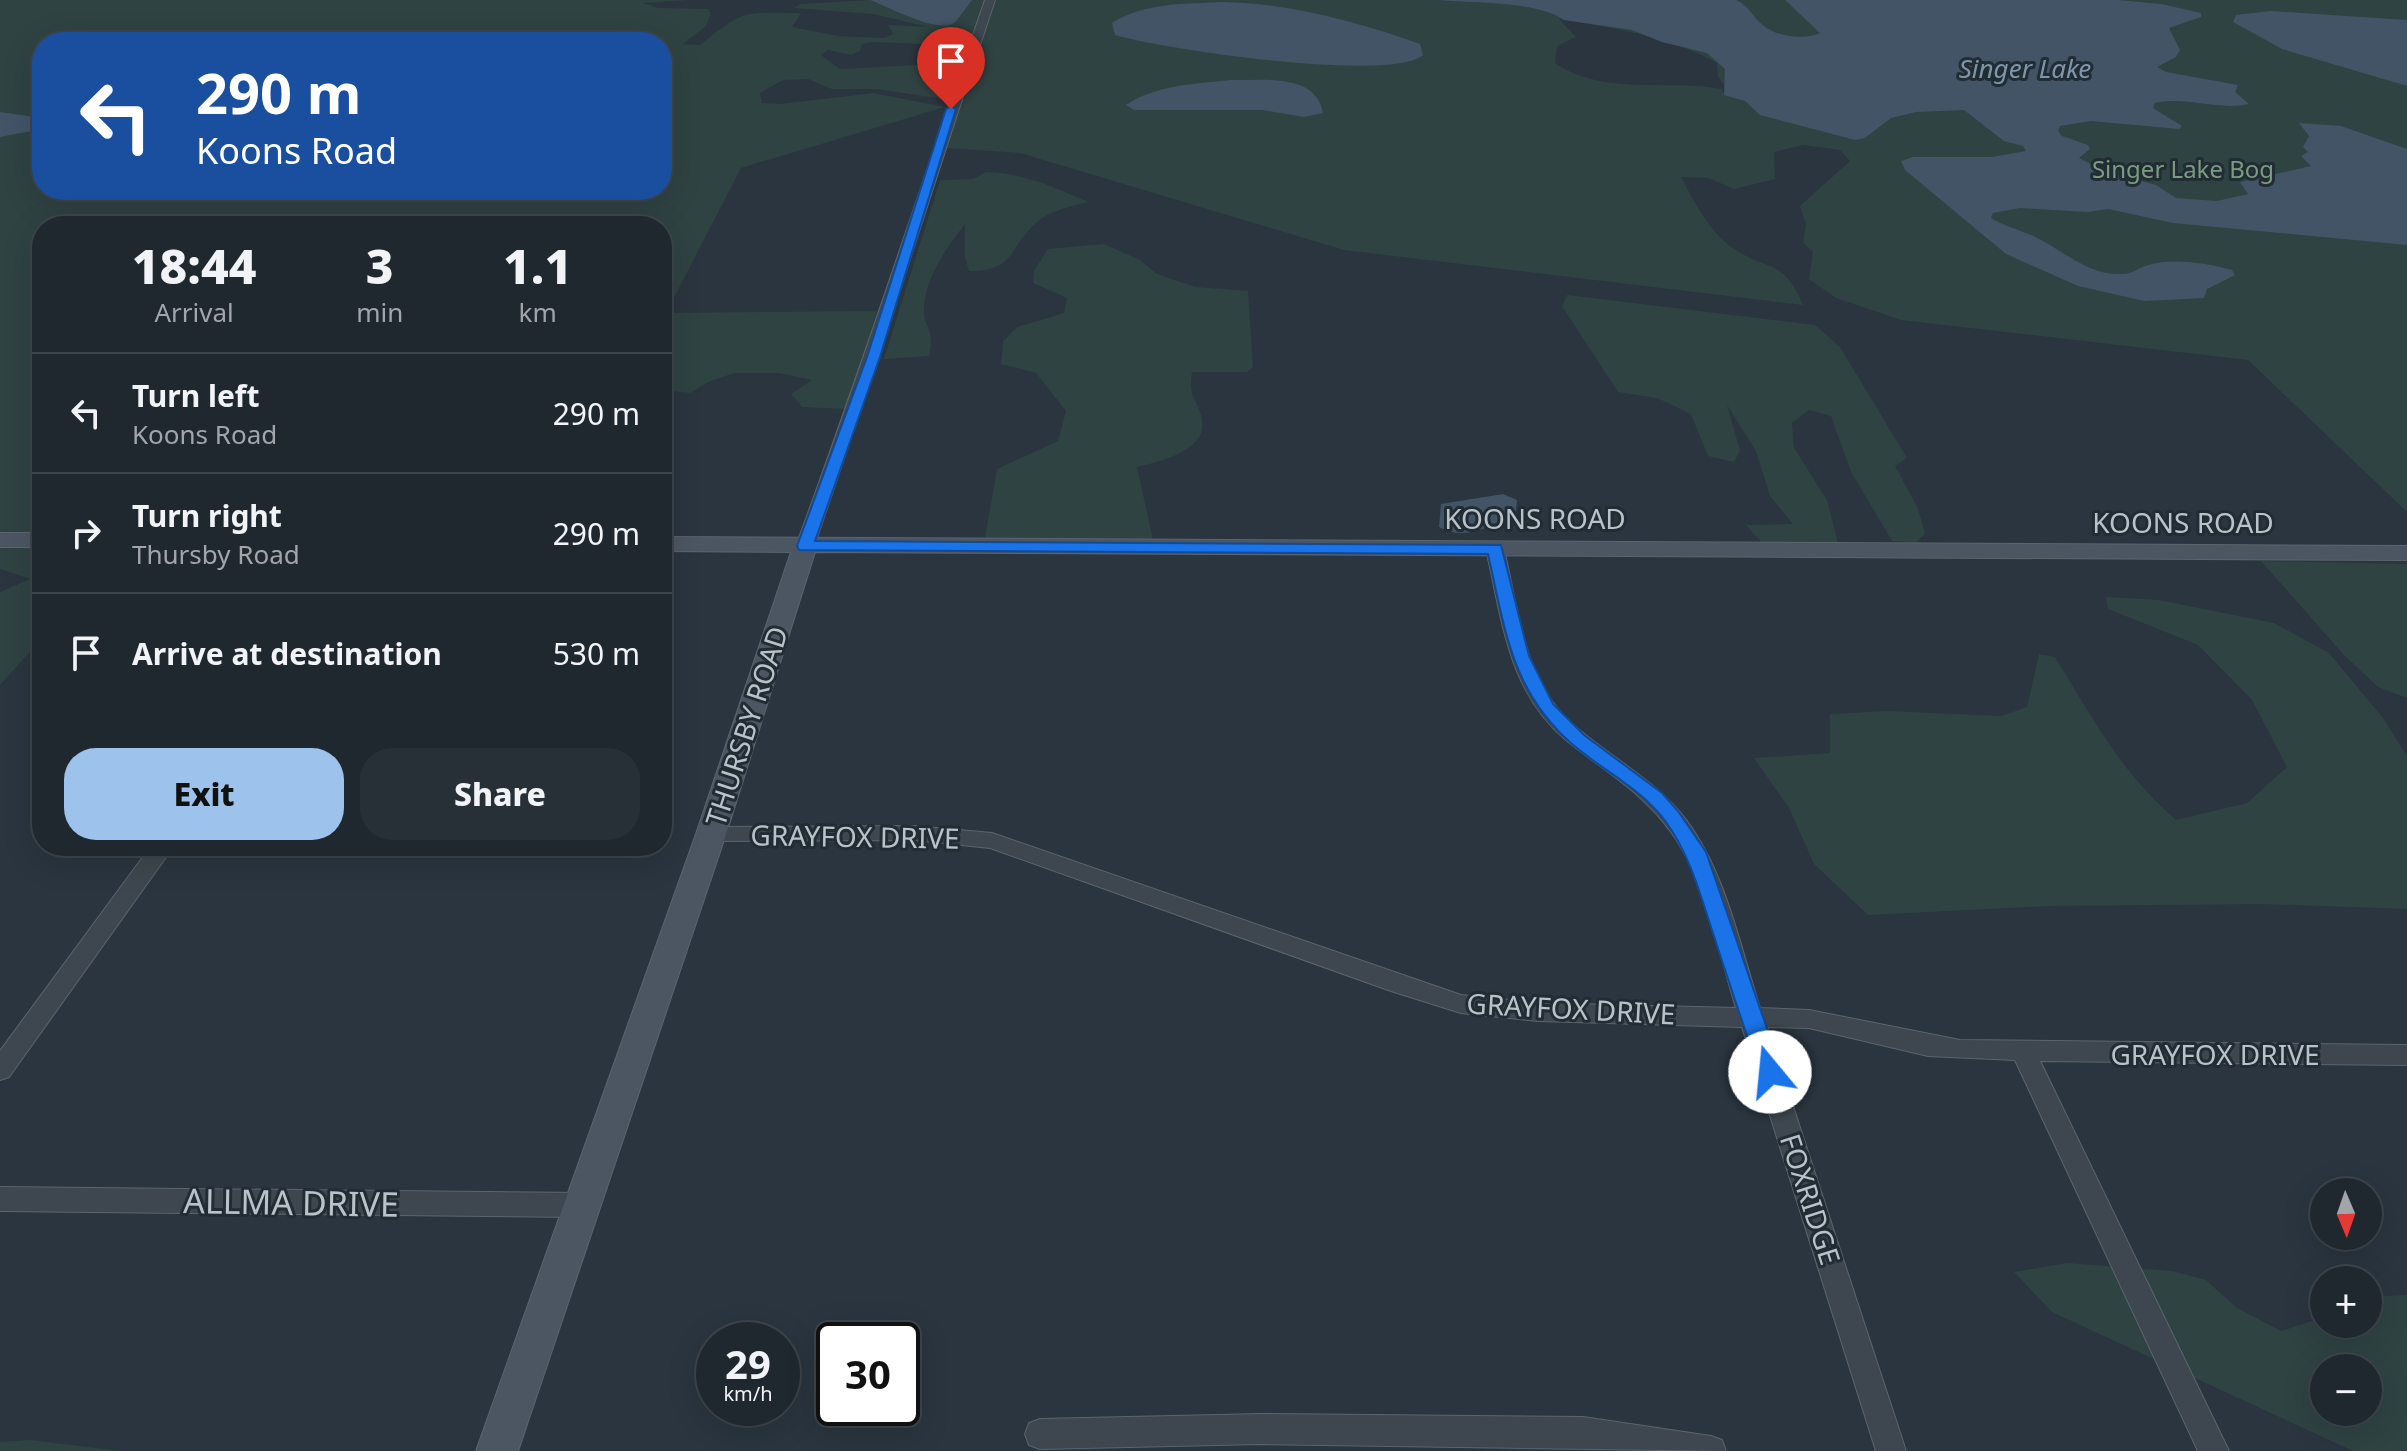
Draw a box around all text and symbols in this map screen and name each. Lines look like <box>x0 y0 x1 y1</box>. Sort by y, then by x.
pin <box>917 27 985 109</box>
icon: arrive <box>929 39 973 83</box>
water label: Singer Lake <box>1959 50 2091 86</box>
text: 290 m <box>196 54 361 130</box>
icon: left <box>64 64 168 168</box>
text: Koons Road <box>196 126 397 175</box>
park label: Singer Lake Bog <box>2092 152 2274 185</box>
text: 18:44 <box>132 233 256 298</box>
text: 3 <box>366 233 394 298</box>
text: 1.1 <box>503 233 572 298</box>
text: Arrival <box>154 294 234 330</box>
text: min <box>356 294 403 330</box>
text: km <box>519 294 557 330</box>
text: Turn left <box>132 375 260 416</box>
icon: left <box>64 391 108 435</box>
text: 290 m <box>553 393 640 434</box>
text: Koons Road <box>132 416 277 452</box>
text: Turn right <box>132 495 282 536</box>
street label: KOONS ROAD <box>1444 499 1626 537</box>
street label: KOONS ROAD <box>2092 503 2274 541</box>
icon: right <box>64 511 108 555</box>
text: 290 m <box>553 513 640 554</box>
text: Thursby Road <box>132 536 300 572</box>
street label: THURSBY ROAD <box>696 621 796 831</box>
icon: arrive <box>64 631 108 675</box>
text: Arrive at destination <box>132 633 442 674</box>
text: 530 m <box>553 633 640 674</box>
button: Exit <box>64 748 344 840</box>
button: Share <box>360 748 640 840</box>
street label: GRAYFOX DRIVE <box>750 815 960 857</box>
street label: GRAYFOX DRIVE <box>1466 984 1676 1032</box>
position arrow <box>1728 1030 1812 1114</box>
street label: GRAYFOX DRIVE <box>2110 1035 2320 1073</box>
street label: FOXRIDGE <box>1772 1129 1850 1269</box>
street label: ALLMA DRIVE <box>183 1177 399 1227</box>
north arrow <box>2310 1178 2382 1250</box>
map controls <box>2310 1178 2382 1426</box>
button: + <box>2310 1266 2382 1338</box>
speed limit sign: 30 <box>816 1322 920 1426</box>
text: 29 <box>725 1336 771 1391</box>
button: − <box>2310 1354 2382 1426</box>
text: km/h <box>723 1380 773 1407</box>

